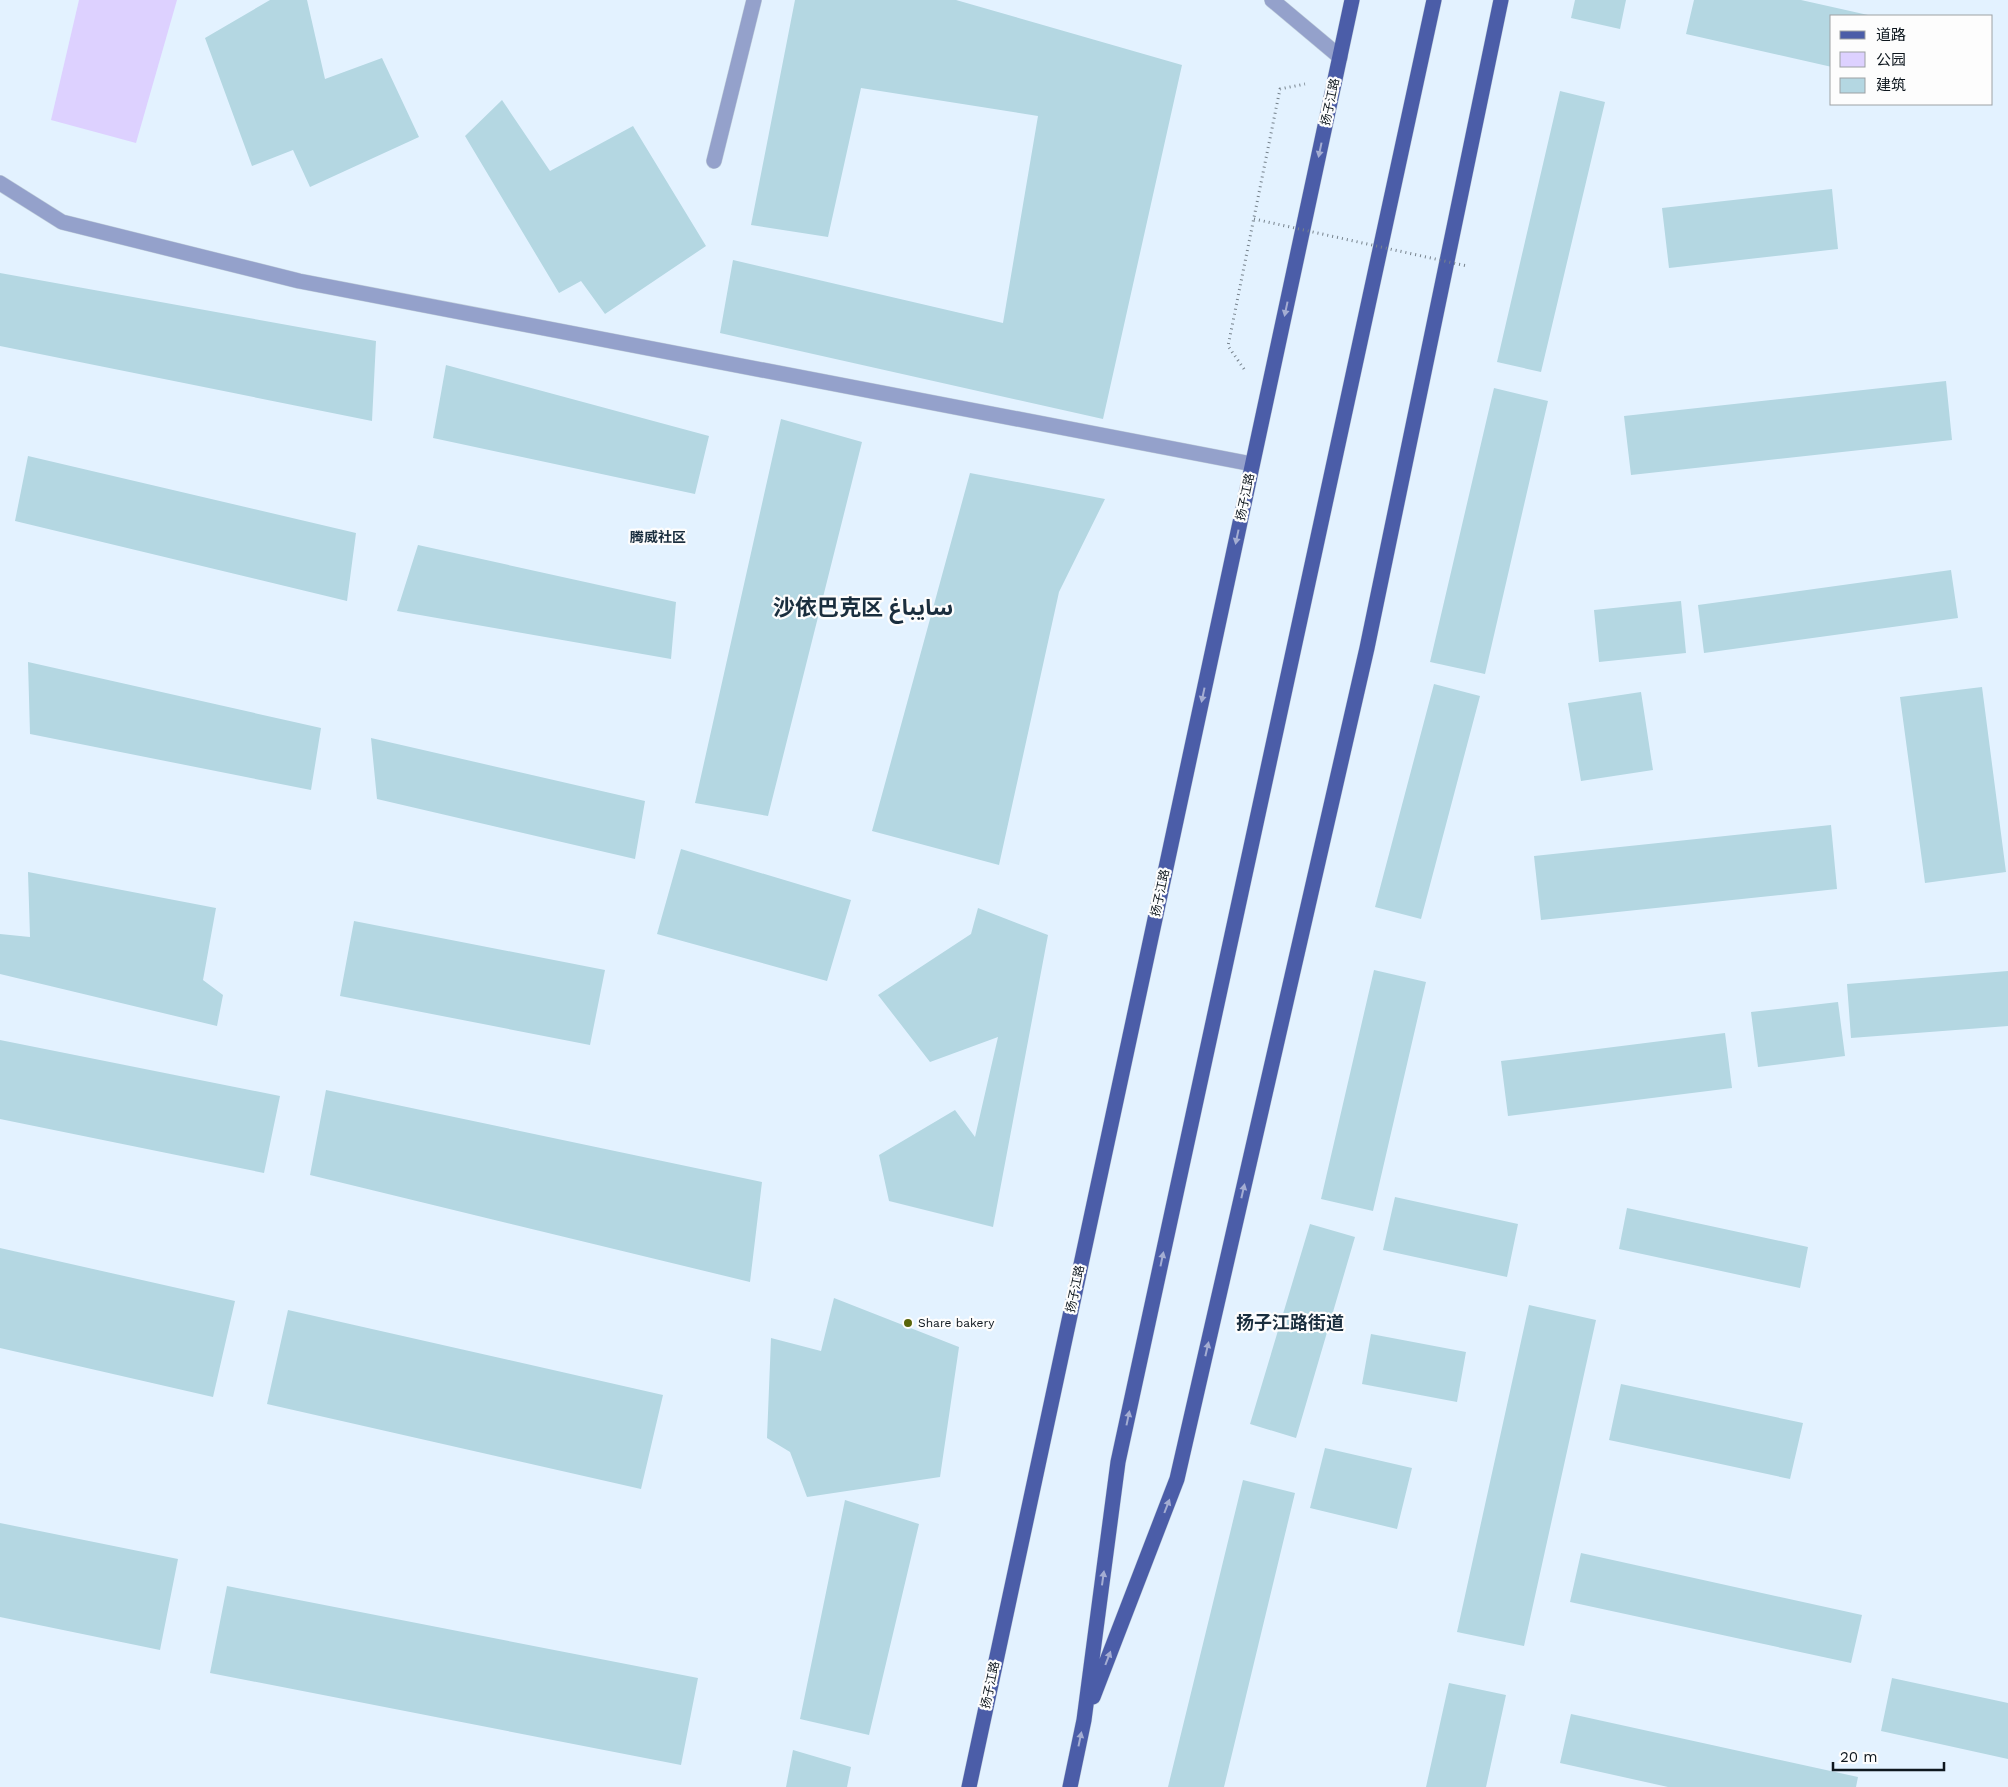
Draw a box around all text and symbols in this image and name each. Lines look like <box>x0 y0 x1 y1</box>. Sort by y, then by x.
legend <box>1830 15 1993 105</box>
text: 道路 <box>1876 26 1906 44</box>
text: 公园 <box>1876 51 1906 69</box>
text: 建筑 <box>1876 76 1906 94</box>
street label: 扬子江路 <box>1318 77 1342 127</box>
one-way arrow <box>1316 143 1324 158</box>
one-way arrow <box>1281 302 1289 318</box>
street label: 扬子江路 <box>1233 472 1257 522</box>
district label: 腾威社区 <box>630 529 686 545</box>
one-way arrow <box>1232 529 1240 545</box>
district label: 沙依巴克区 سايباغ <box>773 595 953 624</box>
one-way arrow <box>1198 688 1206 704</box>
street label: 扬子江路 <box>1148 868 1172 918</box>
one-way arrow <box>1239 1183 1247 1198</box>
one-way arrow <box>1158 1252 1166 1267</box>
street label: 扬子江路 <box>1063 1264 1087 1314</box>
district label: 扬子江路街道 <box>1236 1312 1344 1333</box>
place label: Share bakery <box>918 1316 995 1330</box>
marker: Share bakery <box>902 1317 914 1329</box>
one-way arrow <box>1203 1342 1211 1357</box>
one-way arrow <box>1124 1410 1132 1426</box>
one-way arrow <box>1164 1499 1171 1514</box>
one-way arrow <box>1099 1570 1107 1586</box>
one-way arrow <box>1104 1650 1112 1665</box>
street label: 扬子江路 <box>978 1660 1002 1710</box>
one-way arrow <box>1076 1732 1084 1747</box>
scale bar <box>1833 1740 1944 1772</box>
text: 20 m <box>1840 1748 1878 1766</box>

